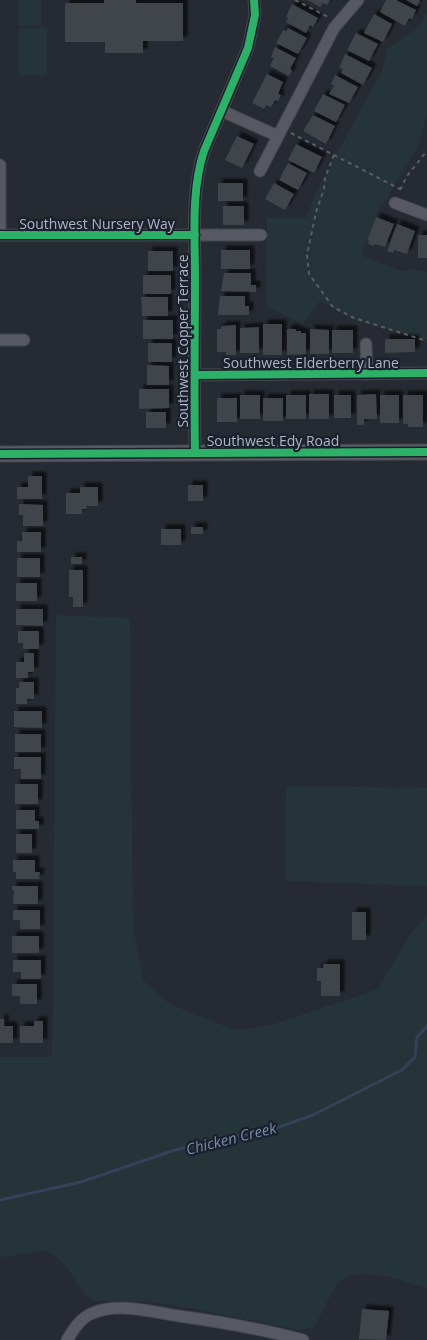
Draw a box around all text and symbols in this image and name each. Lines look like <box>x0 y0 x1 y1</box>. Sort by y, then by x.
street label: Southwest Nursery Way <box>19 214 176 233</box>
street label: Southwest Copper Terrace <box>173 254 192 428</box>
street label: Southwest Elderberry Lane <box>223 353 399 372</box>
street label: Southwest Edy Road <box>207 431 339 450</box>
water label: Chicken Creek <box>184 1117 279 1159</box>

